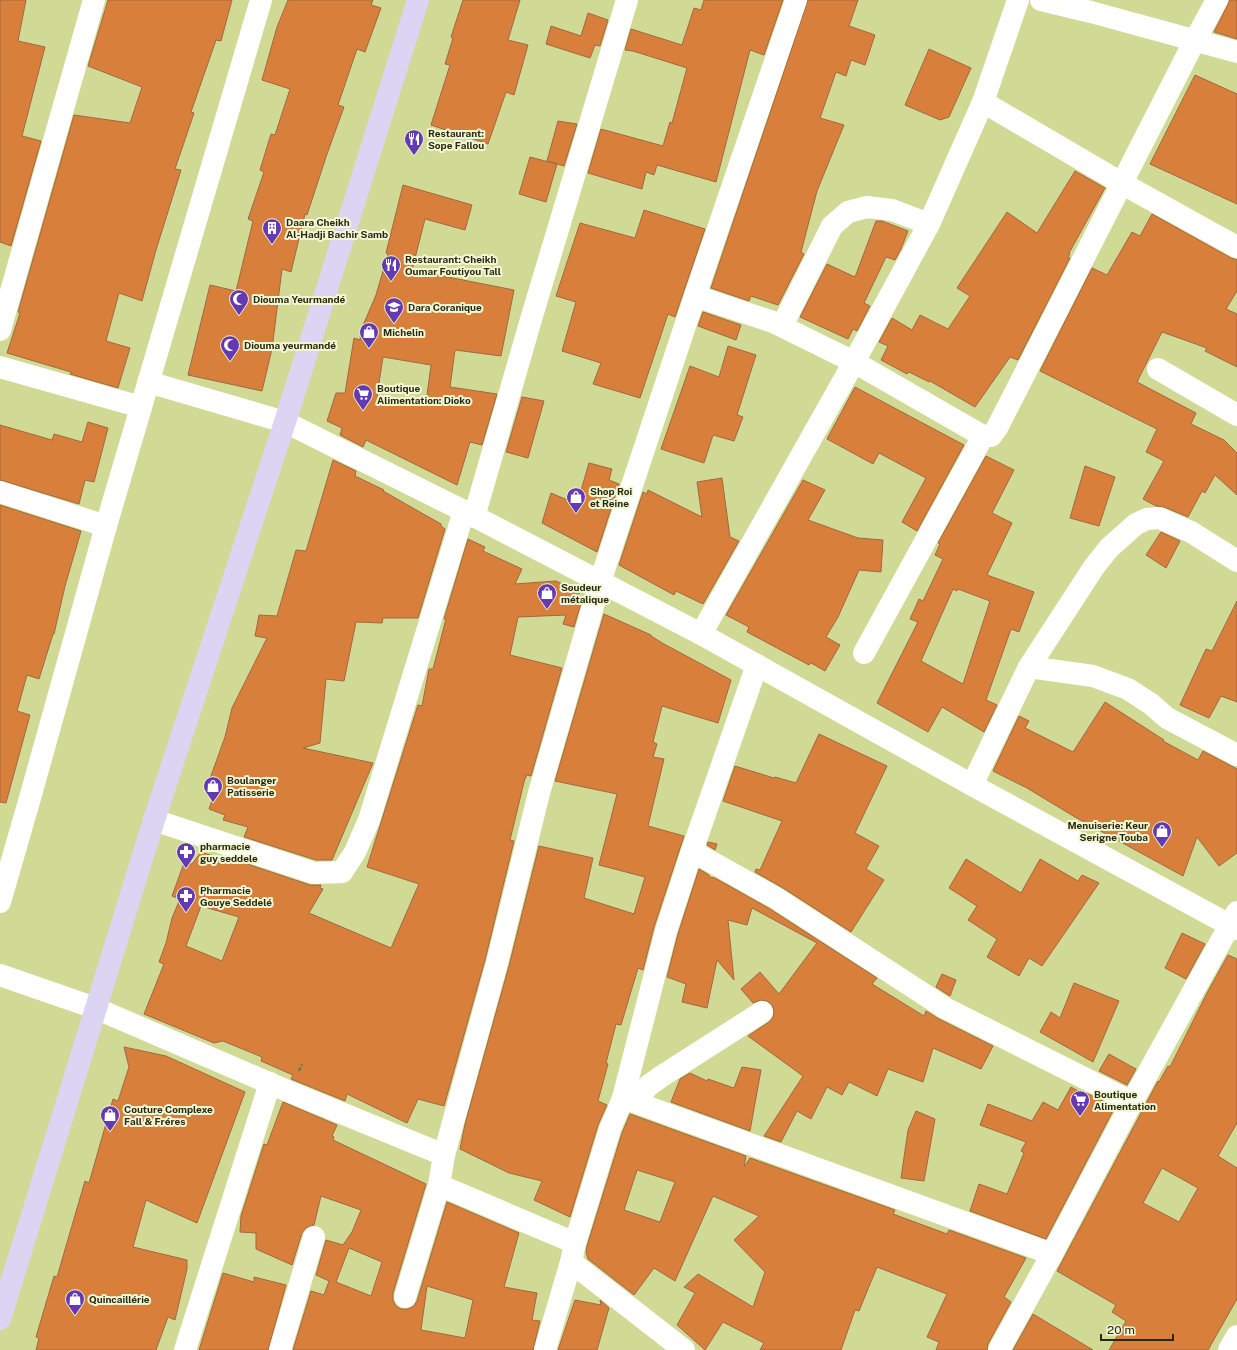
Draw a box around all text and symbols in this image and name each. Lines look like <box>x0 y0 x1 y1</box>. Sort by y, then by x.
place label: Restaurant: Sope Fallou <box>428 127 484 151</box>
restaurant icon: Restaurant: Sope Fallou <box>403 128 425 156</box>
place label: Daara Cheikh Al-Hadji Bachir Samb <box>286 216 388 240</box>
building icon: Daara Cheikh Al-Hadji Bachir Samb <box>261 217 283 245</box>
place label: Restaurant: Cheikh Oumar Foutiyou Tall <box>405 253 501 277</box>
restaurant icon: Restaurant: Cheikh Oumar Foutiyou Tall <box>380 254 402 282</box>
mosque icon: Diouma Yeurmandé <box>228 288 250 316</box>
place label: Diouma Yeurmandé <box>253 293 346 305</box>
school or university icon: Dara Coranique <box>383 296 405 324</box>
place label: Dara Coranique <box>408 301 482 313</box>
shop icon: Michelin <box>358 321 380 349</box>
place label: Michelin <box>383 326 424 338</box>
mosque icon: Diouma yeurmandé <box>219 334 241 362</box>
place label: Diouma yeurmandé <box>244 339 336 351</box>
place label: Boutique Alimentation: Dioko <box>377 382 471 406</box>
supermarket icon: Boutique Alimentation: Dioko <box>352 383 374 411</box>
place label: Shop Roi et Reine <box>590 485 632 509</box>
shop icon: Shop Roi et Reine <box>565 486 587 514</box>
place label: Soudeur métalique <box>561 581 609 605</box>
shop icon: Soudeur métalique <box>536 582 558 610</box>
place label: Boulanger Patisserie <box>227 774 277 798</box>
shop icon: Boulanger Patisserie <box>202 775 224 803</box>
place label: Menuiserie: Keur Serigne Touba <box>1067 819 1148 843</box>
shop icon: Menuiserie: Keur Serigne Touba <box>1151 820 1173 848</box>
place label: pharmacie guy seddele <box>200 840 258 864</box>
pharmacy icon: pharmacie guy seddele <box>175 841 197 869</box>
place label: Pharmacie Gouye Seddelé <box>200 884 272 908</box>
pharmacy icon: Pharmacie Gouye Seddelé <box>175 885 197 913</box>
place label: Boutique Alimentation <box>1094 1088 1156 1112</box>
supermarket icon: Boutique Alimentation <box>1069 1089 1091 1117</box>
place label: Couture Complexe Fall & Fréres <box>124 1103 213 1127</box>
shop icon: Couture Complexe Fall & Fréres <box>99 1104 121 1132</box>
shop icon: Quincaillérie <box>64 1288 86 1316</box>
place label: Quincaillérie <box>89 1293 150 1305</box>
scale bar <box>1101 1316 1173 1342</box>
text: 20 m <box>1107 1323 1135 1337</box>

